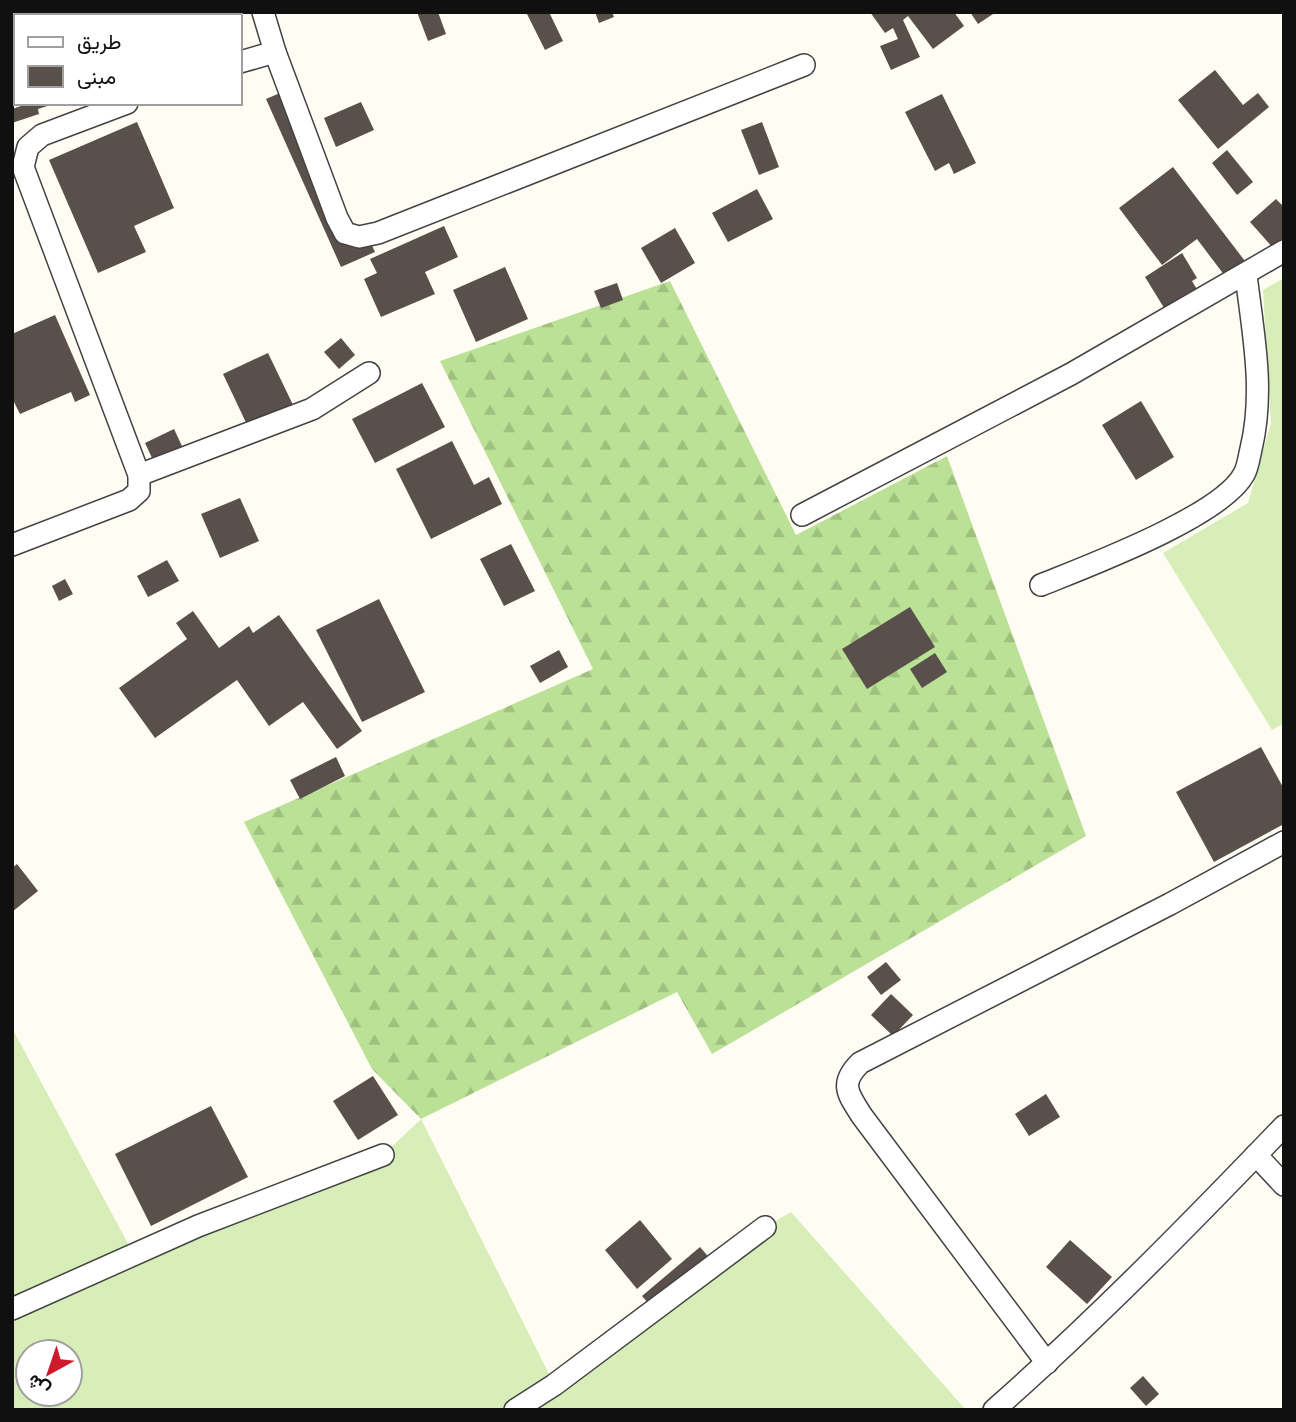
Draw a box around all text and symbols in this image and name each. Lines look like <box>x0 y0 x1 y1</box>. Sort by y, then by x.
legend <box>14 14 242 105</box>
text: طريق <box>77 30 122 55</box>
text: مبنى <box>77 65 116 89</box>
north arrow <box>14 1338 84 1408</box>
text: ش <box>23 1369 55 1401</box>

